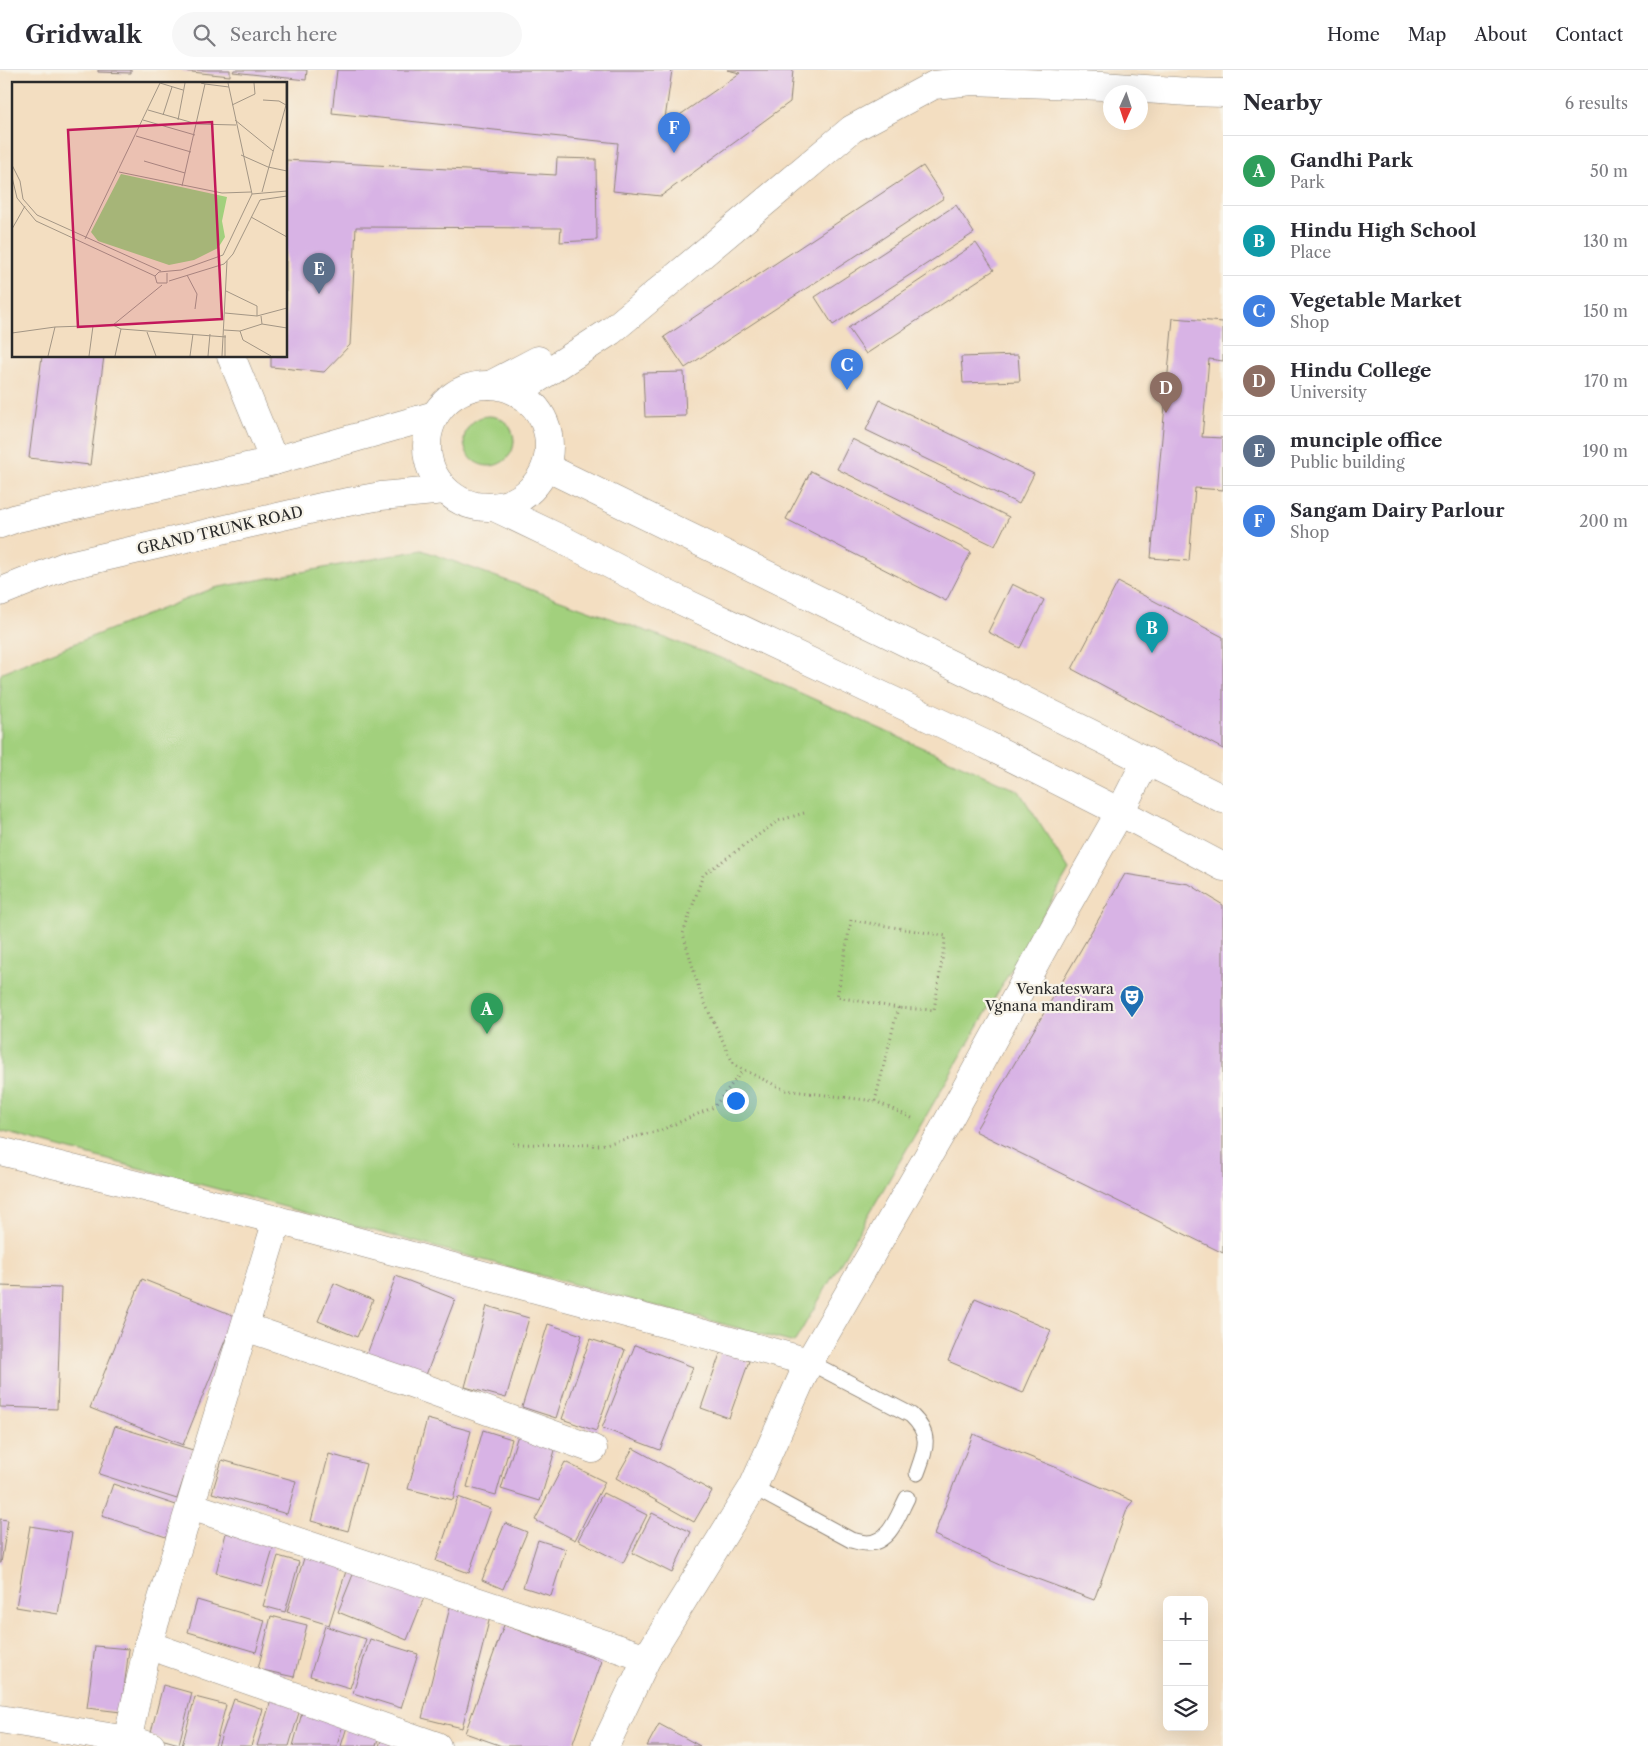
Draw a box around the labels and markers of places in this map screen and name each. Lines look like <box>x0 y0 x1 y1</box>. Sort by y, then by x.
pin: F <box>658 112 690 153</box>
pin: E <box>303 253 335 294</box>
pin: C <box>831 349 863 390</box>
pin: D <box>1150 372 1182 413</box>
pin: B <box>1136 612 1168 653</box>
place label: Venkateswara Vgnana mandiram <box>984 979 1114 1015</box>
theatre icon: Venkateswara Vgnana mandiram <box>1119 984 1145 1018</box>
pin: A <box>471 993 503 1034</box>

